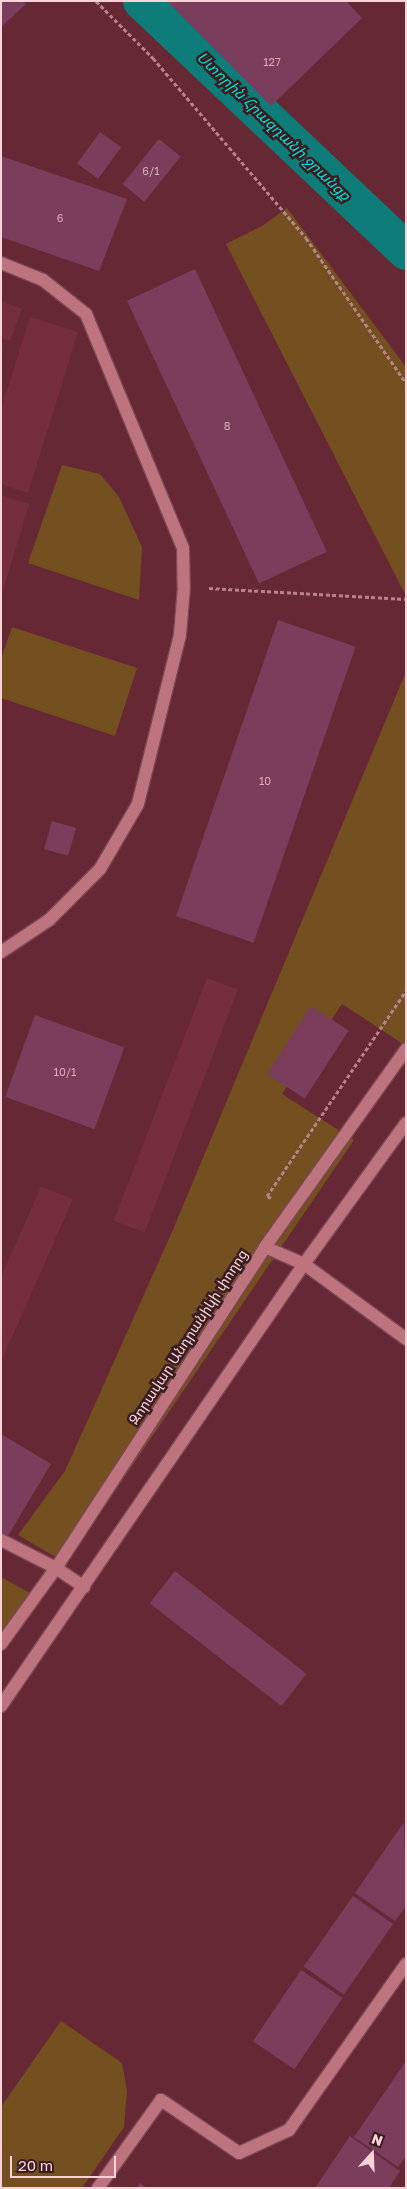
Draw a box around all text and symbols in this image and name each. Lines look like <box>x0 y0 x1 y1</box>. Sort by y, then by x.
water label: Ստորին Հրազդանի ջրանցք <box>194 48 354 204</box>
house number: 127 <box>263 55 281 69</box>
house number: 6/1 <box>142 164 160 178</box>
house number: 6 <box>57 211 63 225</box>
house number: 8 <box>224 419 230 433</box>
house number: 10 <box>259 774 271 788</box>
house number: 10/1 <box>54 1065 76 1079</box>
street label: Զորավար Անդրանիկի փողոց <box>125 1246 251 1428</box>
north arrow <box>347 2129 397 2179</box>
text: N <box>369 2130 385 2149</box>
scale bar <box>12 2146 119 2178</box>
text: 20 m <box>18 2156 53 2174</box>

